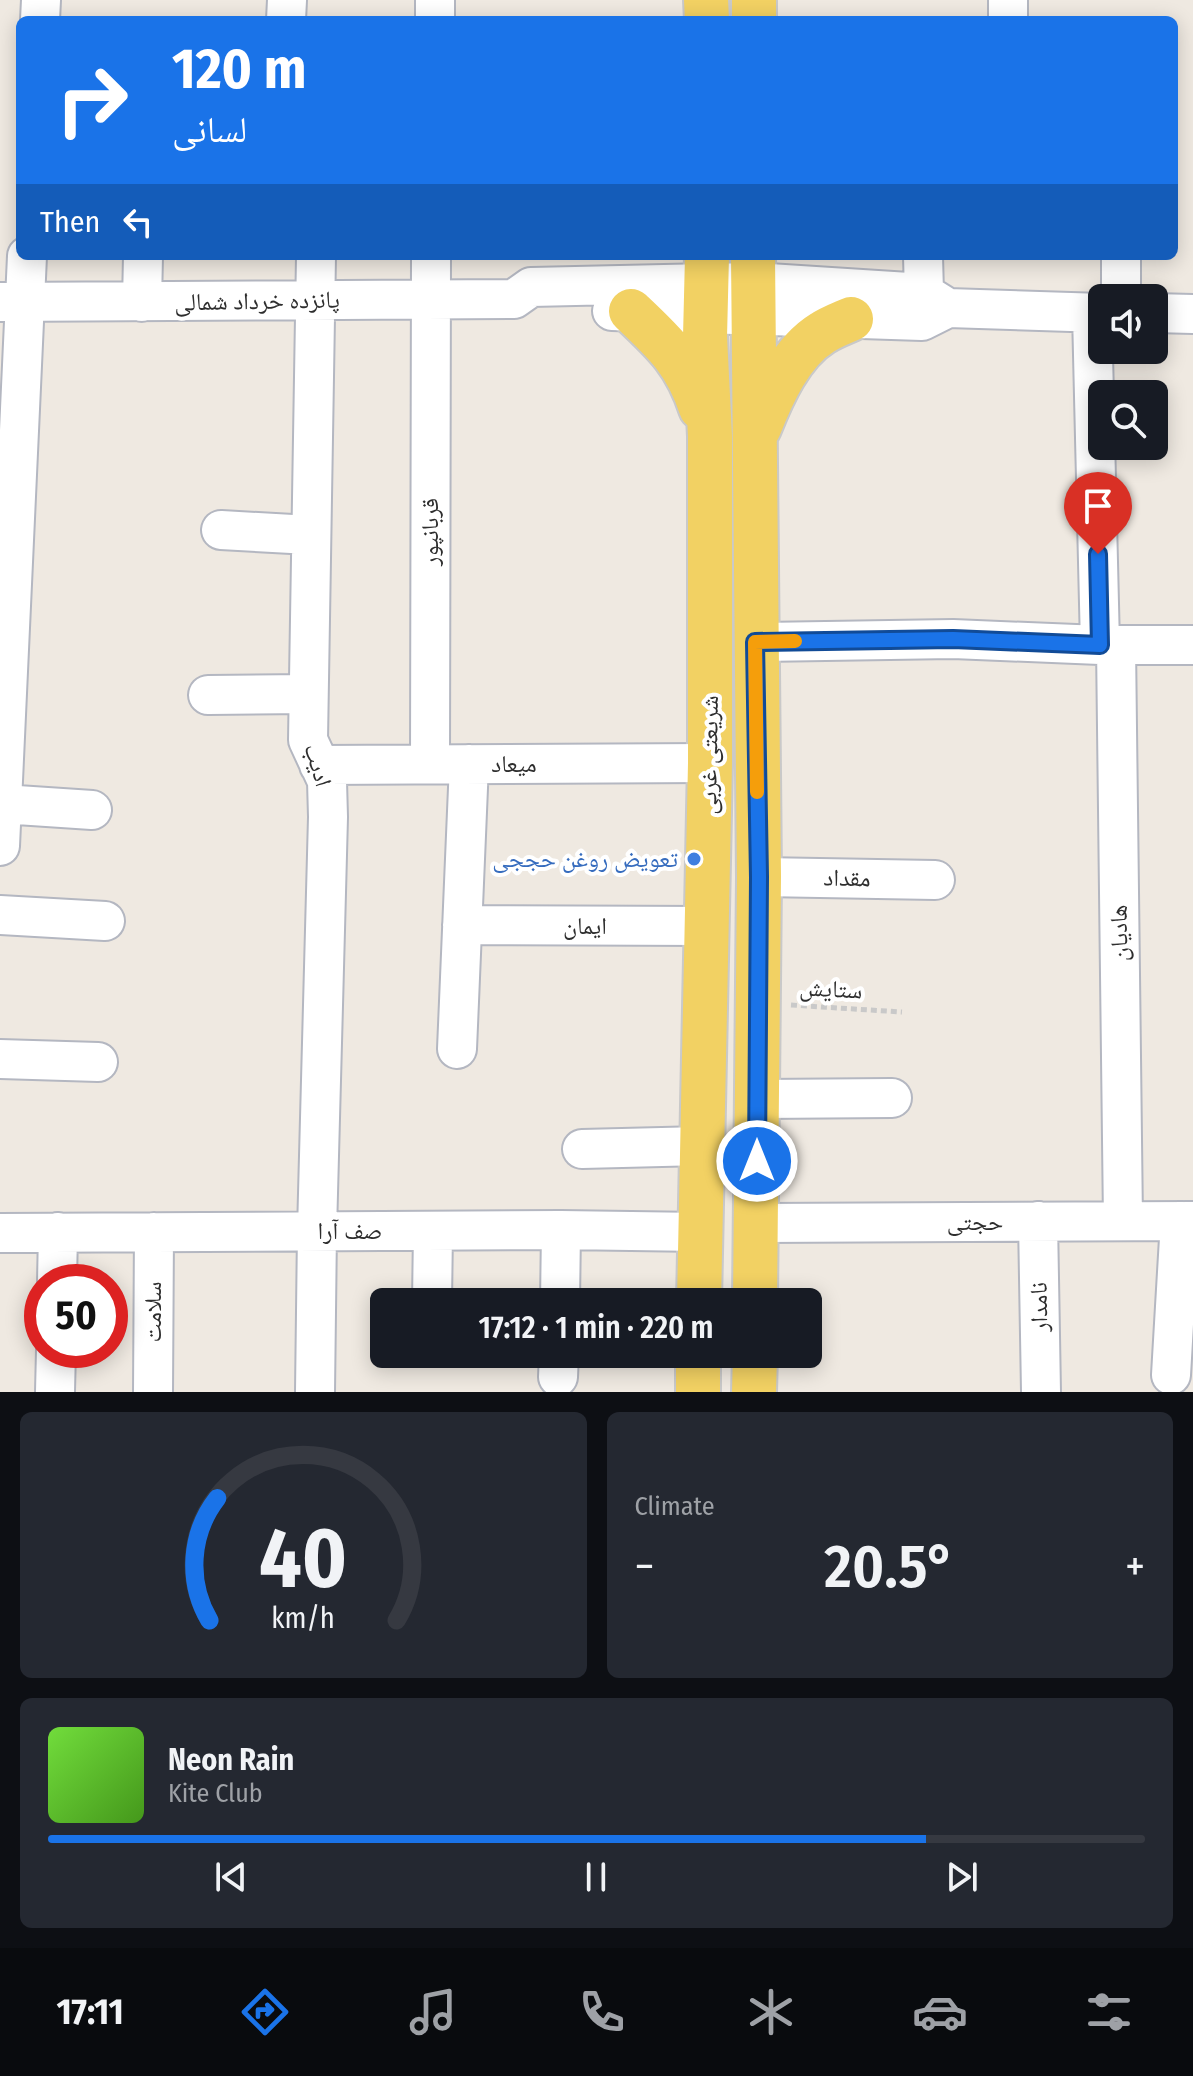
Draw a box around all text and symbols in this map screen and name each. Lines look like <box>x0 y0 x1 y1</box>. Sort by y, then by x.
text: 120 m <box>172 36 307 103</box>
icon: right <box>40 48 144 152</box>
text: لسانی <box>172 108 247 152</box>
icon: left <box>116 200 160 244</box>
text: Then <box>40 204 100 240</box>
map controls <box>1088 284 1168 460</box>
button: sound <box>1088 284 1168 364</box>
street label: پانزده خرداد شمالی <box>174 286 340 317</box>
button: search <box>1088 380 1168 460</box>
pin <box>1064 472 1132 554</box>
icon: arrive <box>1076 484 1120 528</box>
street label: قربانپور <box>416 498 444 567</box>
street label: شریعتی غربی <box>694 695 724 815</box>
street label: ادیب <box>298 740 338 790</box>
street label: میعاد <box>491 750 537 778</box>
place label: تعویض روغن حججی <box>492 845 678 873</box>
marker: تعویض روغن حججی <box>685 850 703 868</box>
street label: مقداد <box>823 864 871 892</box>
street label: هادیان <box>1105 904 1133 962</box>
street label: ایمان <box>563 912 607 940</box>
street label: ستایش <box>799 973 863 1005</box>
position arrow <box>715 1119 799 1203</box>
street label: حجتی <box>947 1208 1003 1236</box>
street label: صف آرا <box>318 1217 382 1245</box>
speed limit sign: 50 <box>24 1264 128 1368</box>
street label: سلامت <box>139 1282 167 1342</box>
street label: نامدار <box>1025 1282 1053 1333</box>
text: 17:12 · 1 min · 220 m <box>479 1310 713 1346</box>
text: Climate <box>635 1491 715 1522</box>
text: 40 <box>259 1509 347 1609</box>
text: 20.5° <box>824 1531 955 1603</box>
text: − <box>635 1540 654 1593</box>
text: + <box>1125 1540 1145 1593</box>
text: km/h <box>271 1601 335 1636</box>
text: Neon Rain <box>168 1742 294 1778</box>
text: Kite Club <box>168 1778 263 1809</box>
icon: previous <box>209 1855 253 1899</box>
icon: pause <box>574 1855 618 1899</box>
icon: next <box>940 1855 984 1899</box>
icon: directions <box>237 1984 293 2040</box>
icon: music <box>405 1984 461 2040</box>
icon: phone <box>574 1984 630 2040</box>
icon: climate <box>743 1984 799 2040</box>
icon: car <box>912 1984 968 2040</box>
icon: filters <box>1081 1984 1137 2040</box>
text: 17:11 <box>56 1990 124 2034</box>

